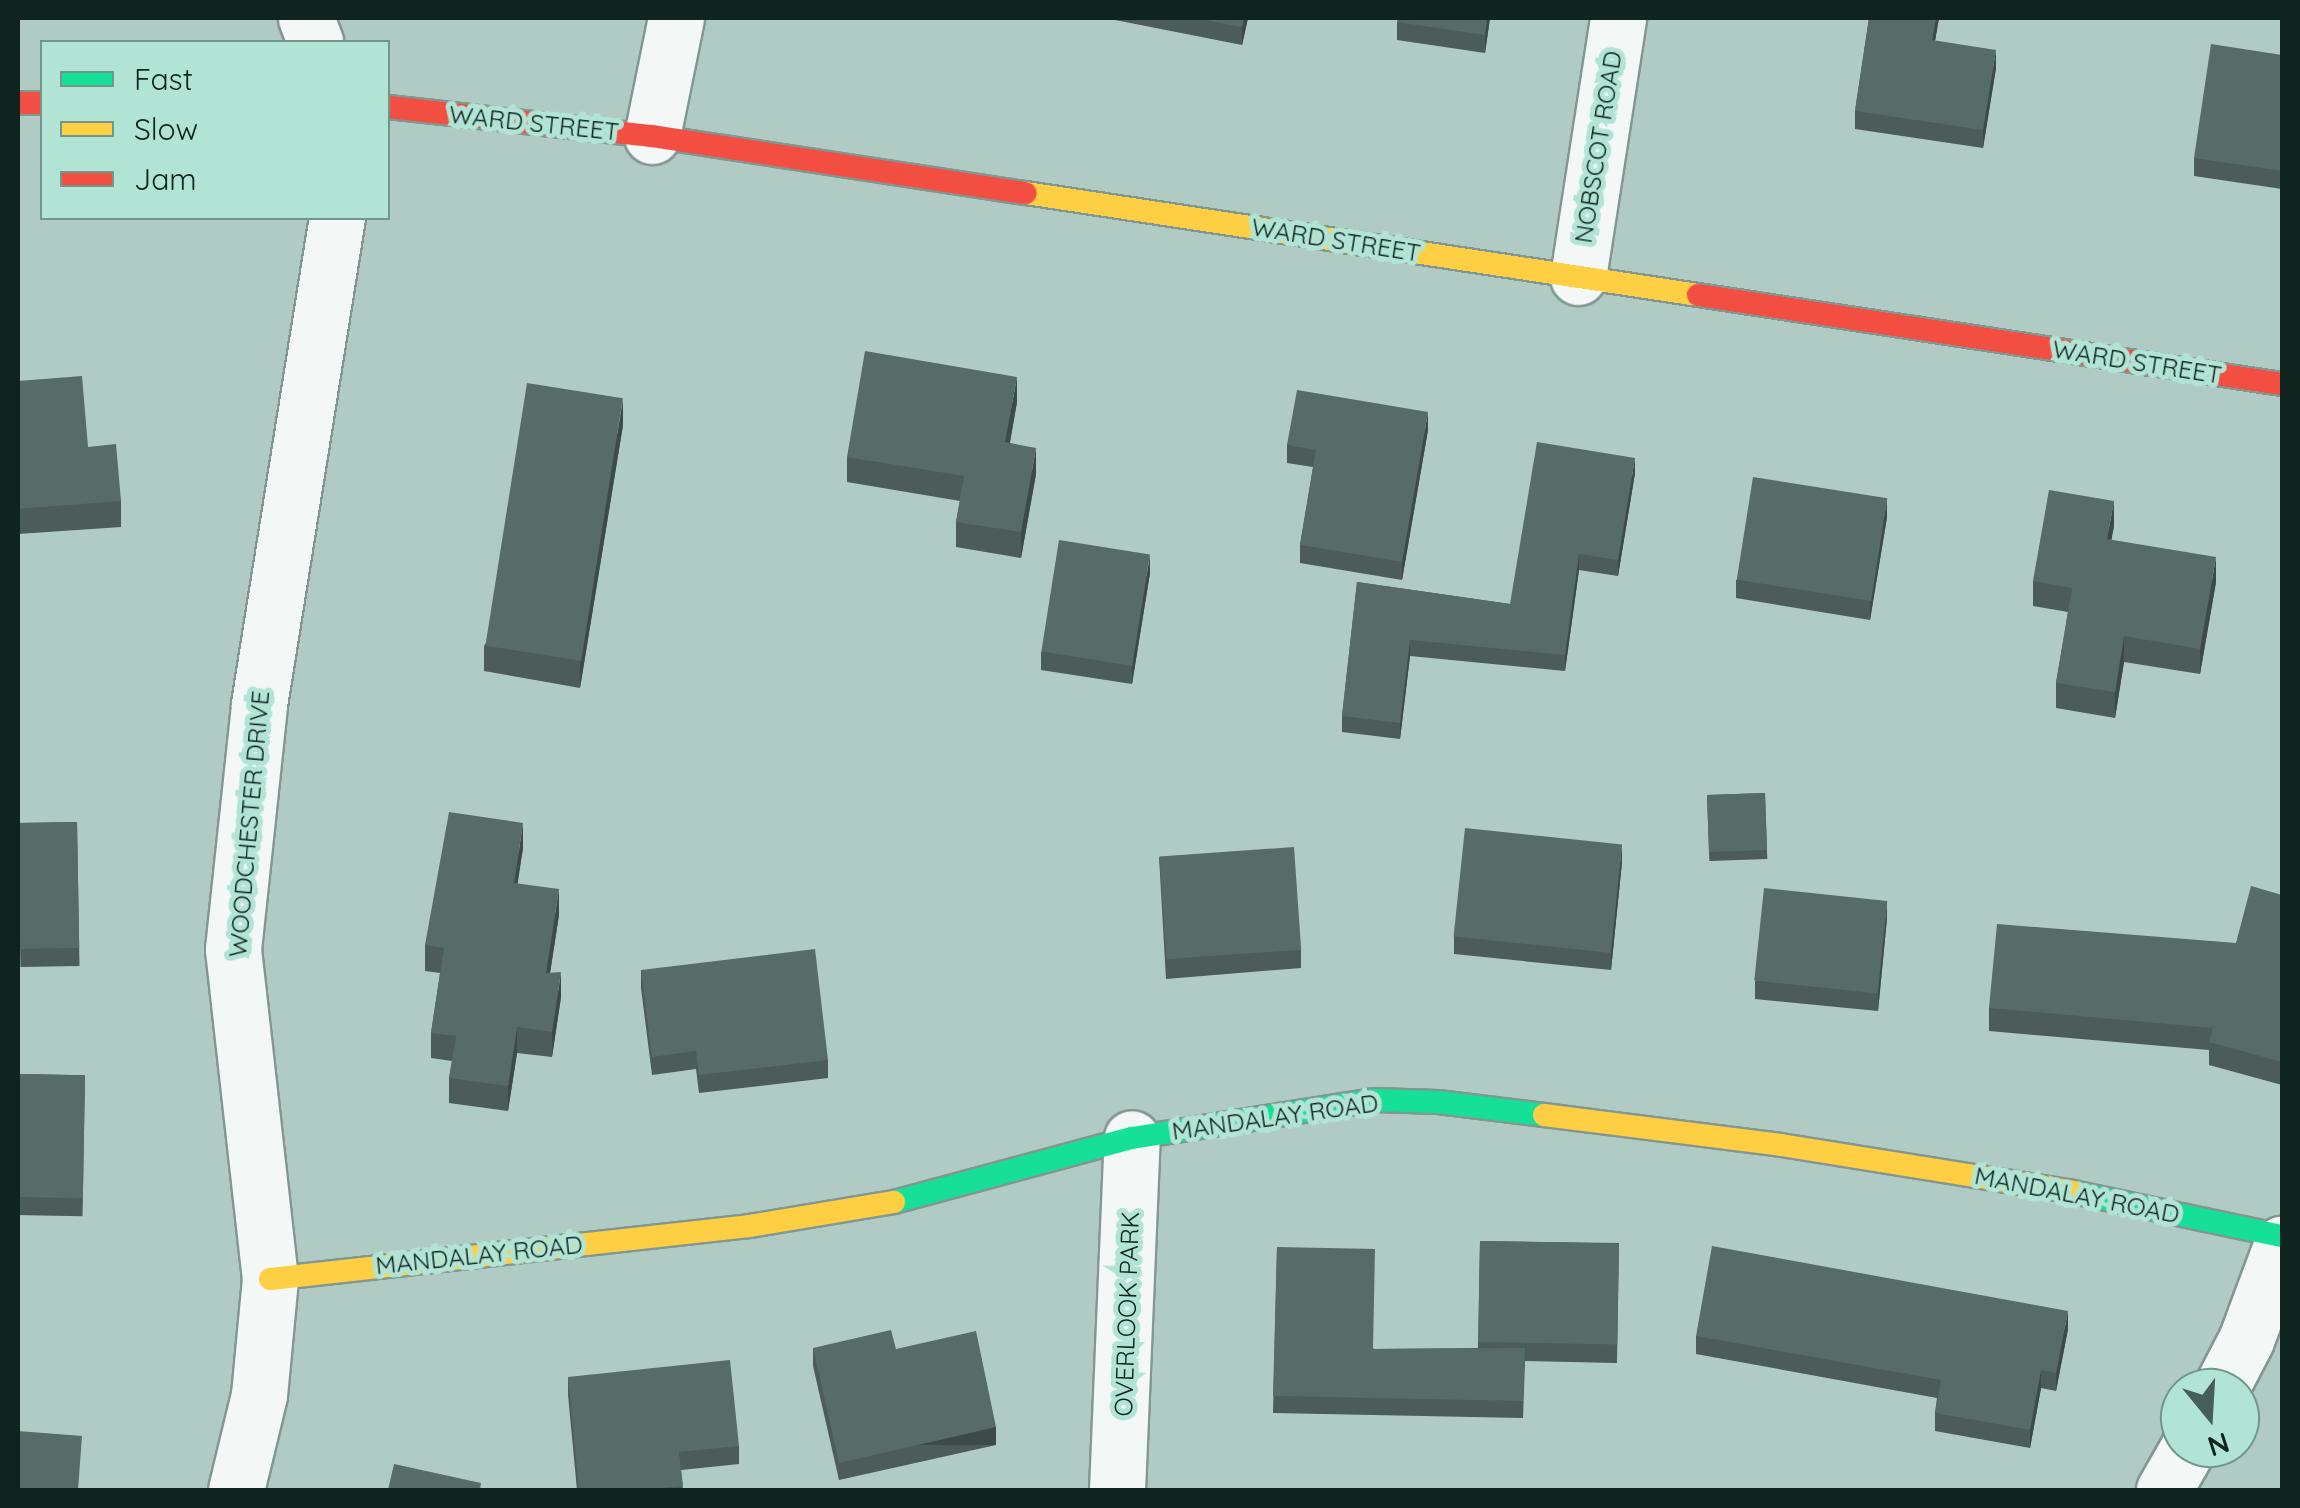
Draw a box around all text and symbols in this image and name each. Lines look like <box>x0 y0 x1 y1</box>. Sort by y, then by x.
legend <box>40 40 390 220</box>
street label: NOBSCOT ROAD <box>1568 49 1628 245</box>
text: Fast <box>134 60 193 98</box>
street label: WARD STREET <box>448 99 620 147</box>
text: Slow <box>134 110 198 148</box>
text: Jam <box>134 160 197 198</box>
street label: WARD STREET <box>1249 212 1423 268</box>
street label: WARD STREET <box>2050 334 2224 390</box>
street label: WOODCHESTER DRIVE <box>222 689 276 959</box>
street label: MANDALAY ROAD <box>1170 1088 1380 1146</box>
street label: MANDALAY ROAD <box>1972 1160 2182 1230</box>
street label: OVERLOOK PARK <box>1108 1211 1146 1417</box>
street label: MANDALAY ROAD <box>374 1229 584 1281</box>
north arrow <box>2160 1368 2260 1468</box>
text: N <box>2204 1425 2234 1465</box>

